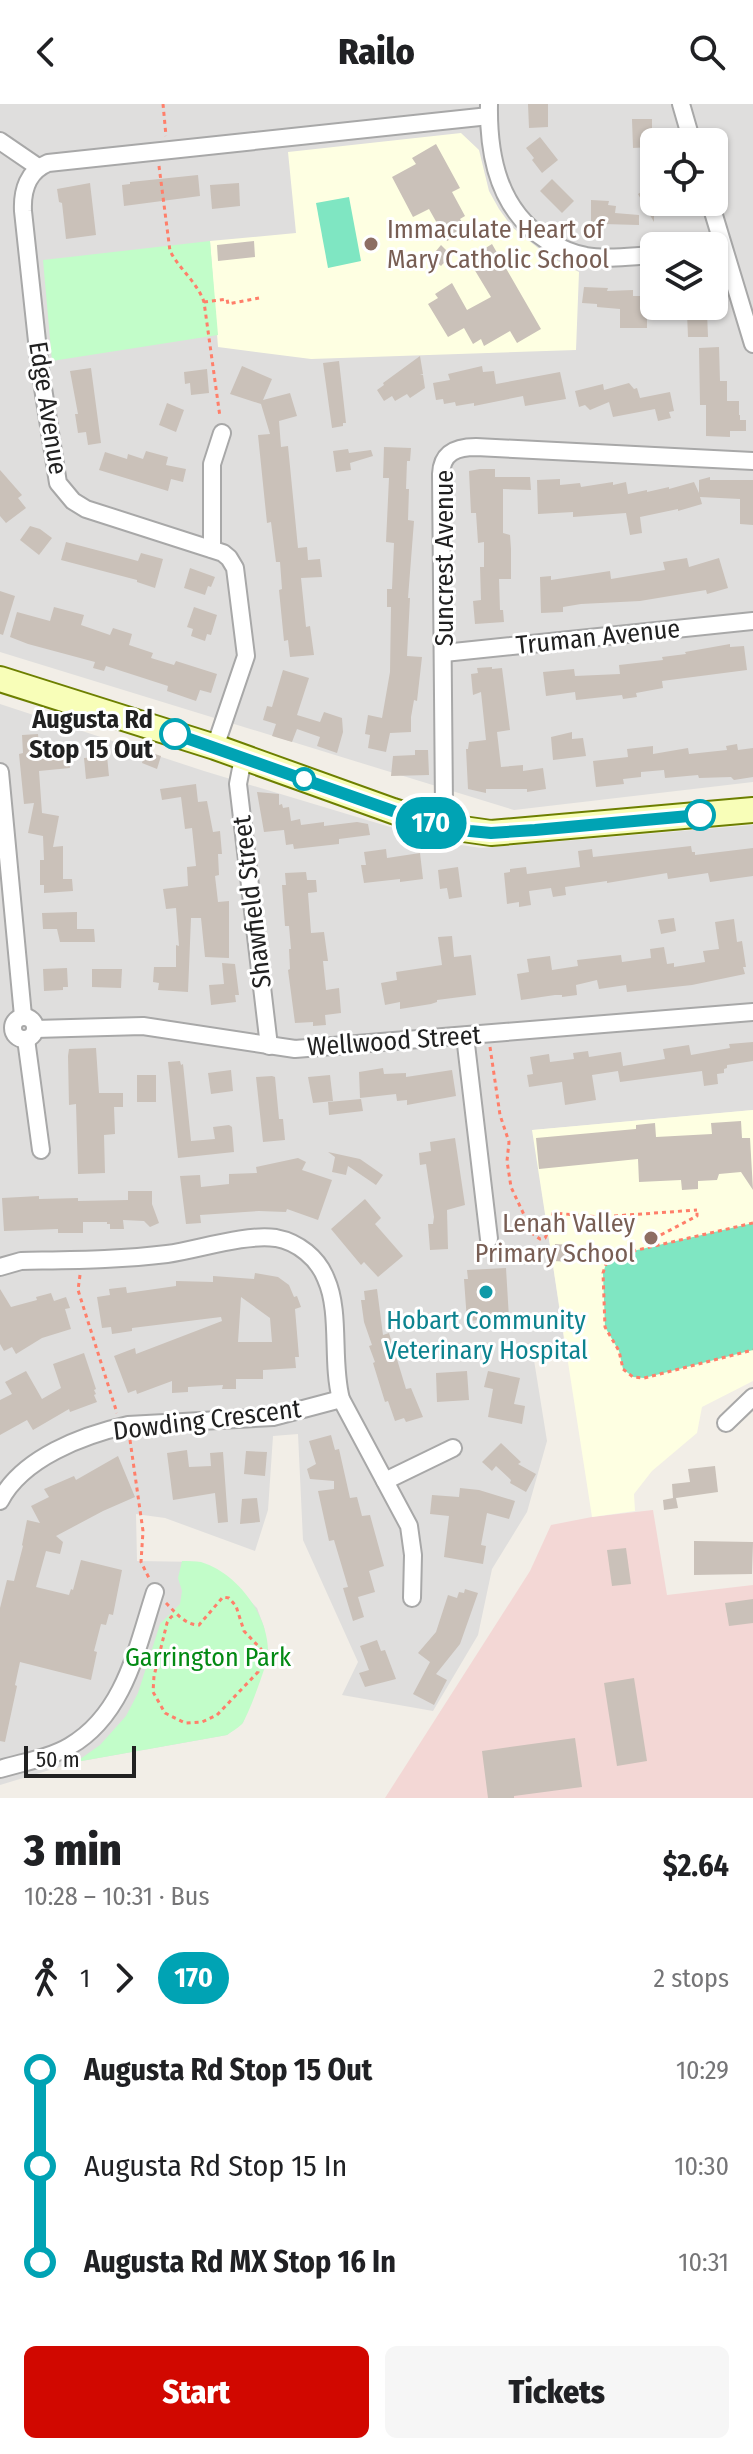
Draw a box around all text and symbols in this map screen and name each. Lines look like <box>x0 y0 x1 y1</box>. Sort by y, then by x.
icon: back <box>24 30 68 74</box>
text: Railo <box>338 30 415 74</box>
icon: search <box>685 30 729 74</box>
map controls <box>640 128 728 320</box>
button: locate <box>640 128 728 216</box>
place label: Immaculate Heart of Mary Catholic School <box>387 214 609 275</box>
button: layers <box>640 232 728 320</box>
marker: Immaculate Heart of Mary Catholic School <box>362 235 380 253</box>
street label: Edge Avenue <box>22 339 74 477</box>
street label: Suncrest Avenue <box>429 470 460 646</box>
street label: Truman Avenue <box>515 613 681 661</box>
place label: Augusta Rd Stop 15 Out <box>29 704 154 765</box>
marker: Augusta Rd Stop 15 Out <box>160 719 190 749</box>
unlabelled marker <box>293 768 315 790</box>
line badge: 170 <box>385 797 477 849</box>
unlabelled marker <box>685 800 715 830</box>
text: 170 <box>412 806 450 839</box>
street label: Shawfield Street <box>226 814 278 990</box>
street label: Wellwood Street <box>306 1019 482 1063</box>
place label: Lenah Valley Primary School <box>475 1208 635 1269</box>
marker: Lenah Valley Primary School <box>642 1229 660 1247</box>
marker: Hobart Community Veterinary Hospital <box>477 1283 495 1301</box>
place label: Hobart Community Veterinary Hospital <box>384 1305 588 1366</box>
street label: Dowding Crescent <box>111 1393 303 1447</box>
park label: Garrington Park <box>125 1642 292 1673</box>
scale bar <box>24 1742 136 1778</box>
text: 50 m <box>36 1746 80 1773</box>
text: 3 min <box>24 1824 122 1877</box>
text: $2.64 <box>663 1848 729 1884</box>
text: 10:28 – 10:31 · Bus <box>24 1881 210 1912</box>
icon: walk <box>24 1956 68 2000</box>
icon: forward <box>102 1956 146 2000</box>
text: 170 <box>174 1961 213 1994</box>
text: 1 <box>80 1963 90 1994</box>
text: 2 stops <box>654 1963 729 1994</box>
text: Augusta Rd Stop 15 Out <box>84 2052 372 2088</box>
text: 10:29 <box>676 2055 729 2086</box>
text: Augusta Rd Stop 15 In <box>84 2148 347 2184</box>
text: 10:30 <box>674 2151 729 2182</box>
text: Augusta Rd MX Stop 16 In <box>84 2244 396 2280</box>
text: 10:31 <box>678 2247 729 2278</box>
button: Start <box>24 2346 369 2438</box>
button: Tickets <box>385 2346 729 2438</box>

